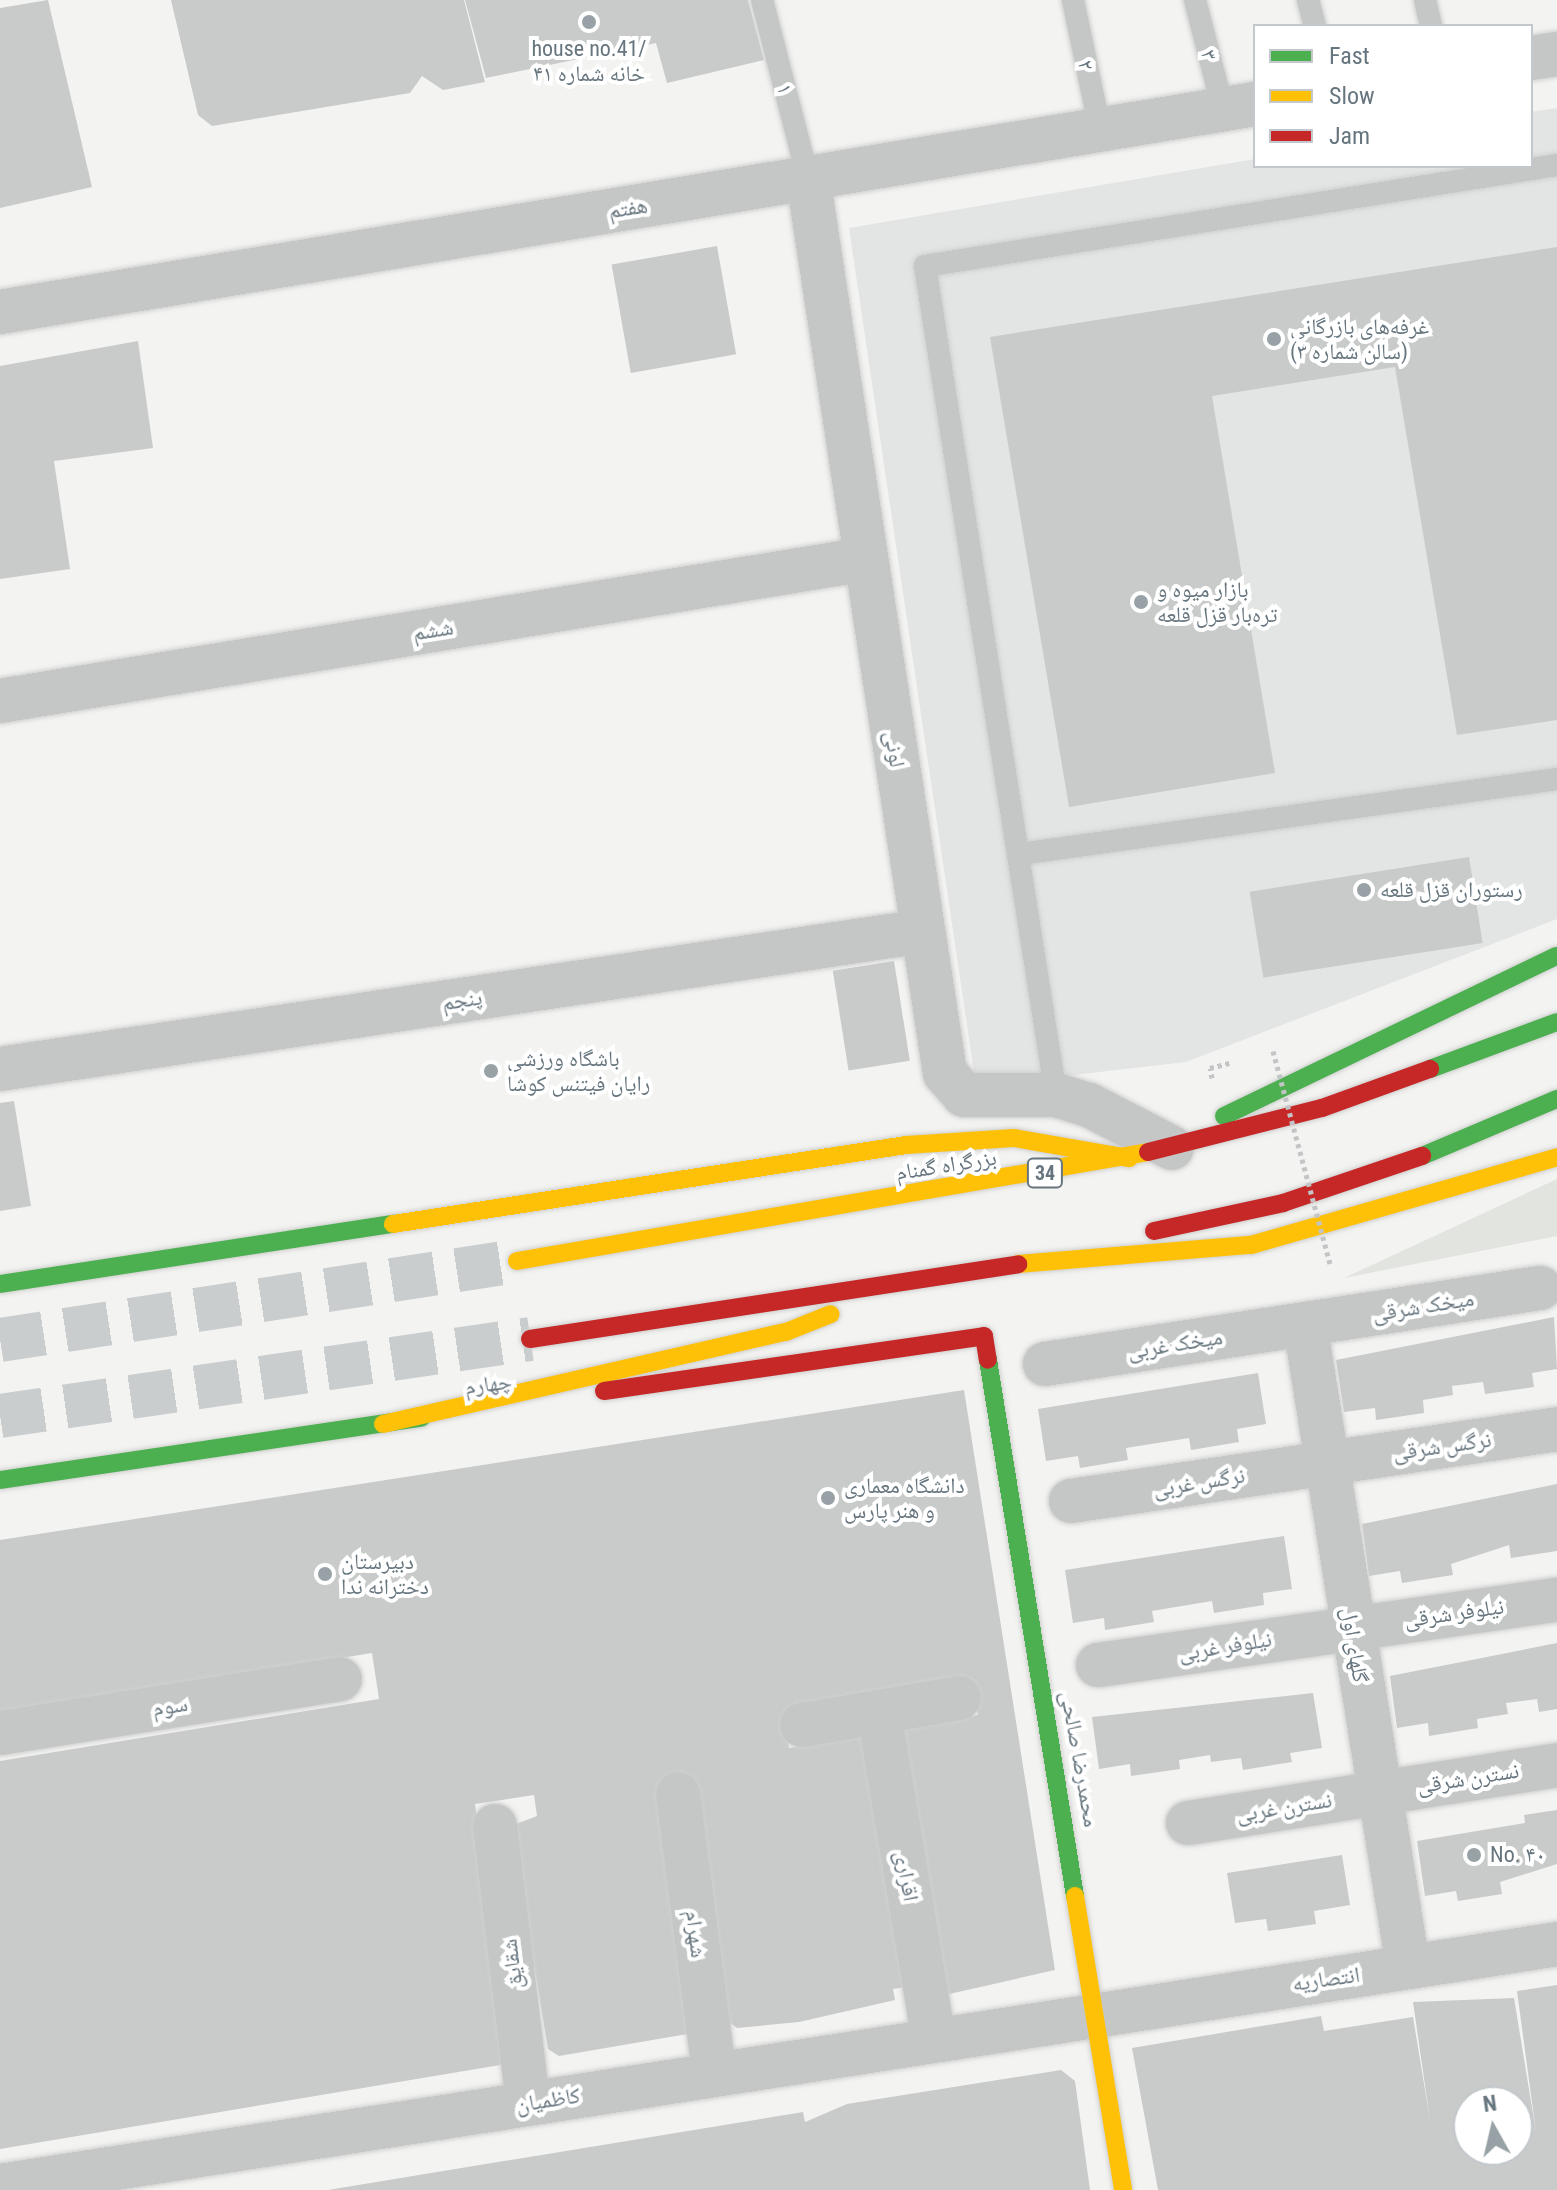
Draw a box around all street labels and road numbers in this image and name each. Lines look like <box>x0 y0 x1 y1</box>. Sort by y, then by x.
street label: ۳ <box>1195 47 1223 63</box>
street label: ۲ <box>1072 57 1100 73</box>
street label: ۱ <box>771 81 799 97</box>
street label: هفتم <box>607 192 649 224</box>
street label: ششم <box>411 614 455 646</box>
street label: لونی <box>879 729 911 769</box>
street label: پنجم <box>440 984 484 1016</box>
street label: بزرگراه گمنام <box>894 1144 998 1186</box>
road number: 34 <box>1025 1157 1065 1189</box>
street label: میخک شرقی <box>1370 1285 1476 1327</box>
street label: میخک غربی <box>1126 1323 1224 1365</box>
street label: چهارم <box>463 1368 513 1400</box>
street label: نرگس شرقی <box>1391 1426 1493 1466</box>
street label: نرگس غربی <box>1151 1462 1247 1502</box>
street label: نیلوفر شرقی <box>1402 1593 1506 1633</box>
street label: گلهای اول <box>1336 1606 1374 1684</box>
street label: نیلوفر غربی <box>1177 1626 1273 1666</box>
street label: محمدرضا صالحی <box>1055 1689 1105 1829</box>
street label: سوم <box>150 1690 190 1722</box>
street label: نسترن شرقی <box>1415 1757 1521 1799</box>
street label: نسترن غربی <box>1234 1786 1334 1828</box>
street label: اقراری <box>890 1849 924 1903</box>
street label: شهرام <box>680 1909 712 1959</box>
street label: شقایق <box>496 1937 528 1991</box>
street label: انتصاریه <box>1291 1961 1361 1997</box>
street label: کاظمیان <box>514 2082 582 2118</box>

